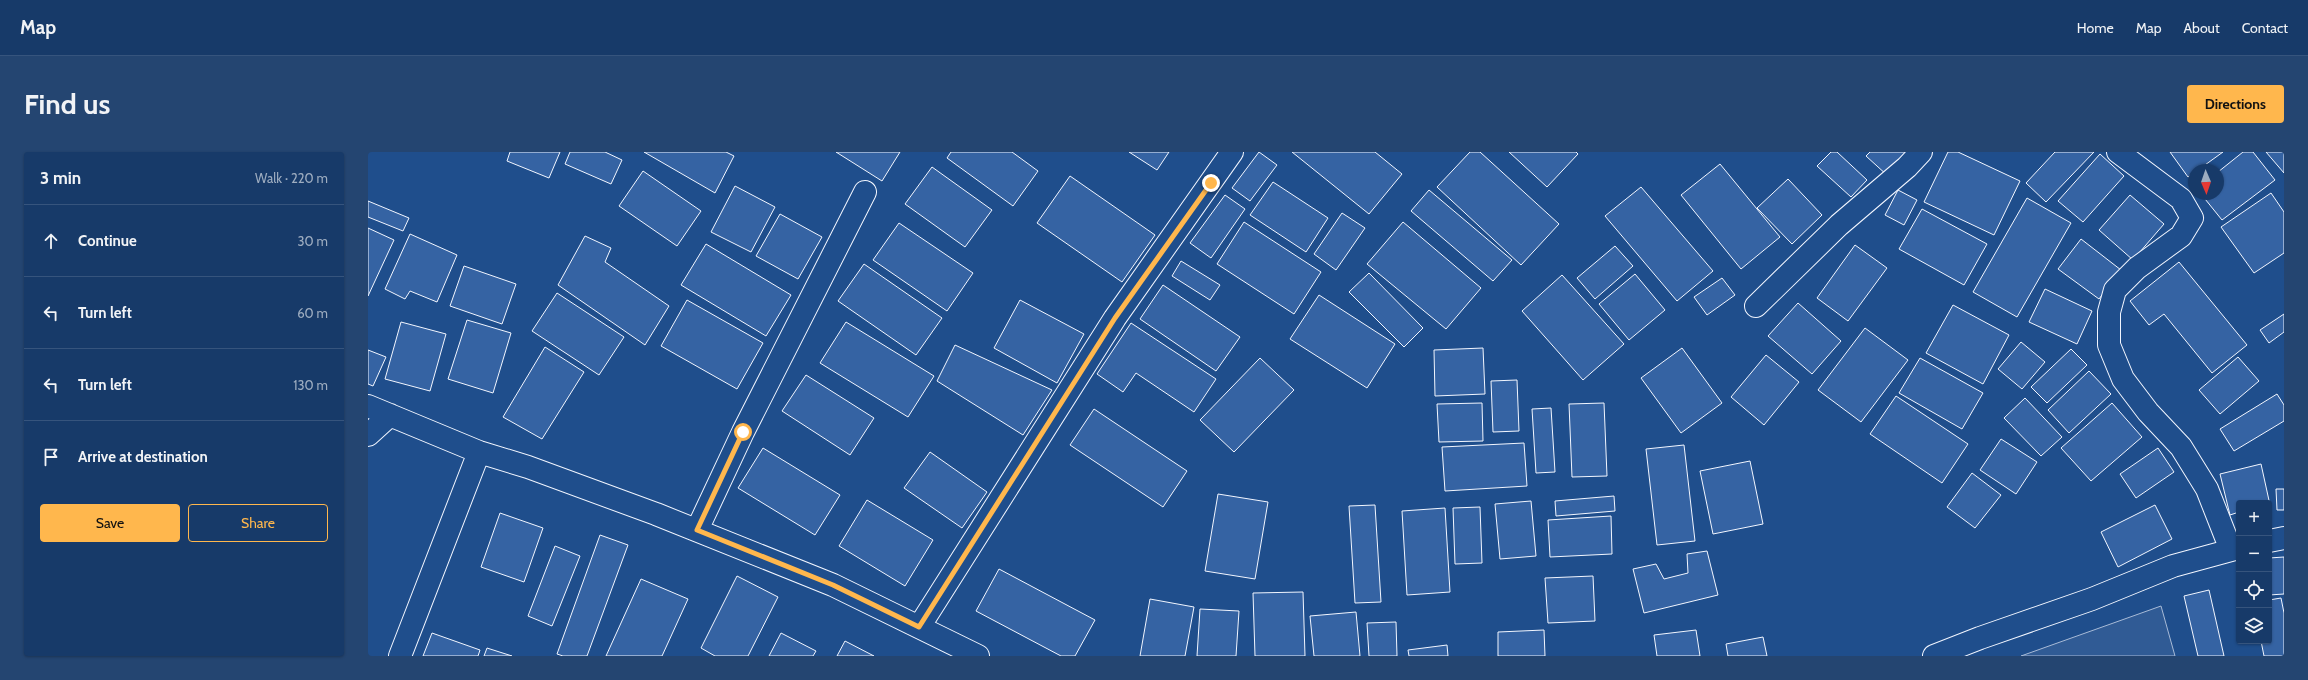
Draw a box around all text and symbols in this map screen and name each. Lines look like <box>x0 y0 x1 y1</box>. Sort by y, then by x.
text: Map <box>20 16 56 39</box>
text: Home <box>2077 19 2114 37</box>
text: Map <box>2136 19 2161 37</box>
text: About <box>2183 19 2220 37</box>
text: Contact <box>2242 19 2288 37</box>
button: Directions <box>2187 85 2284 123</box>
text: Find us <box>24 87 110 121</box>
north arrow <box>2188 164 2224 200</box>
text: 3 min <box>40 168 81 188</box>
text: Walk · 220 m <box>255 170 328 186</box>
route end <box>1202 174 1220 192</box>
icon: ahead <box>40 230 62 252</box>
text: Continue <box>78 232 137 250</box>
text: 30 m <box>298 233 328 249</box>
icon: left <box>40 302 62 324</box>
text: Turn left <box>78 304 132 322</box>
text: 60 m <box>297 305 328 321</box>
icon: left <box>40 374 62 396</box>
text: Turn left <box>78 376 132 394</box>
text: 130 m <box>293 377 328 393</box>
route start <box>734 423 752 441</box>
icon: arrive <box>40 446 62 468</box>
text: Arrive at destination <box>78 448 208 466</box>
map controls <box>2236 500 2272 644</box>
button: + <box>2236 500 2272 536</box>
button: Save <box>40 504 180 542</box>
button: Share <box>188 504 328 542</box>
button: − <box>2236 536 2272 572</box>
button: locate <box>2236 572 2272 608</box>
button: layers <box>2236 608 2272 644</box>

